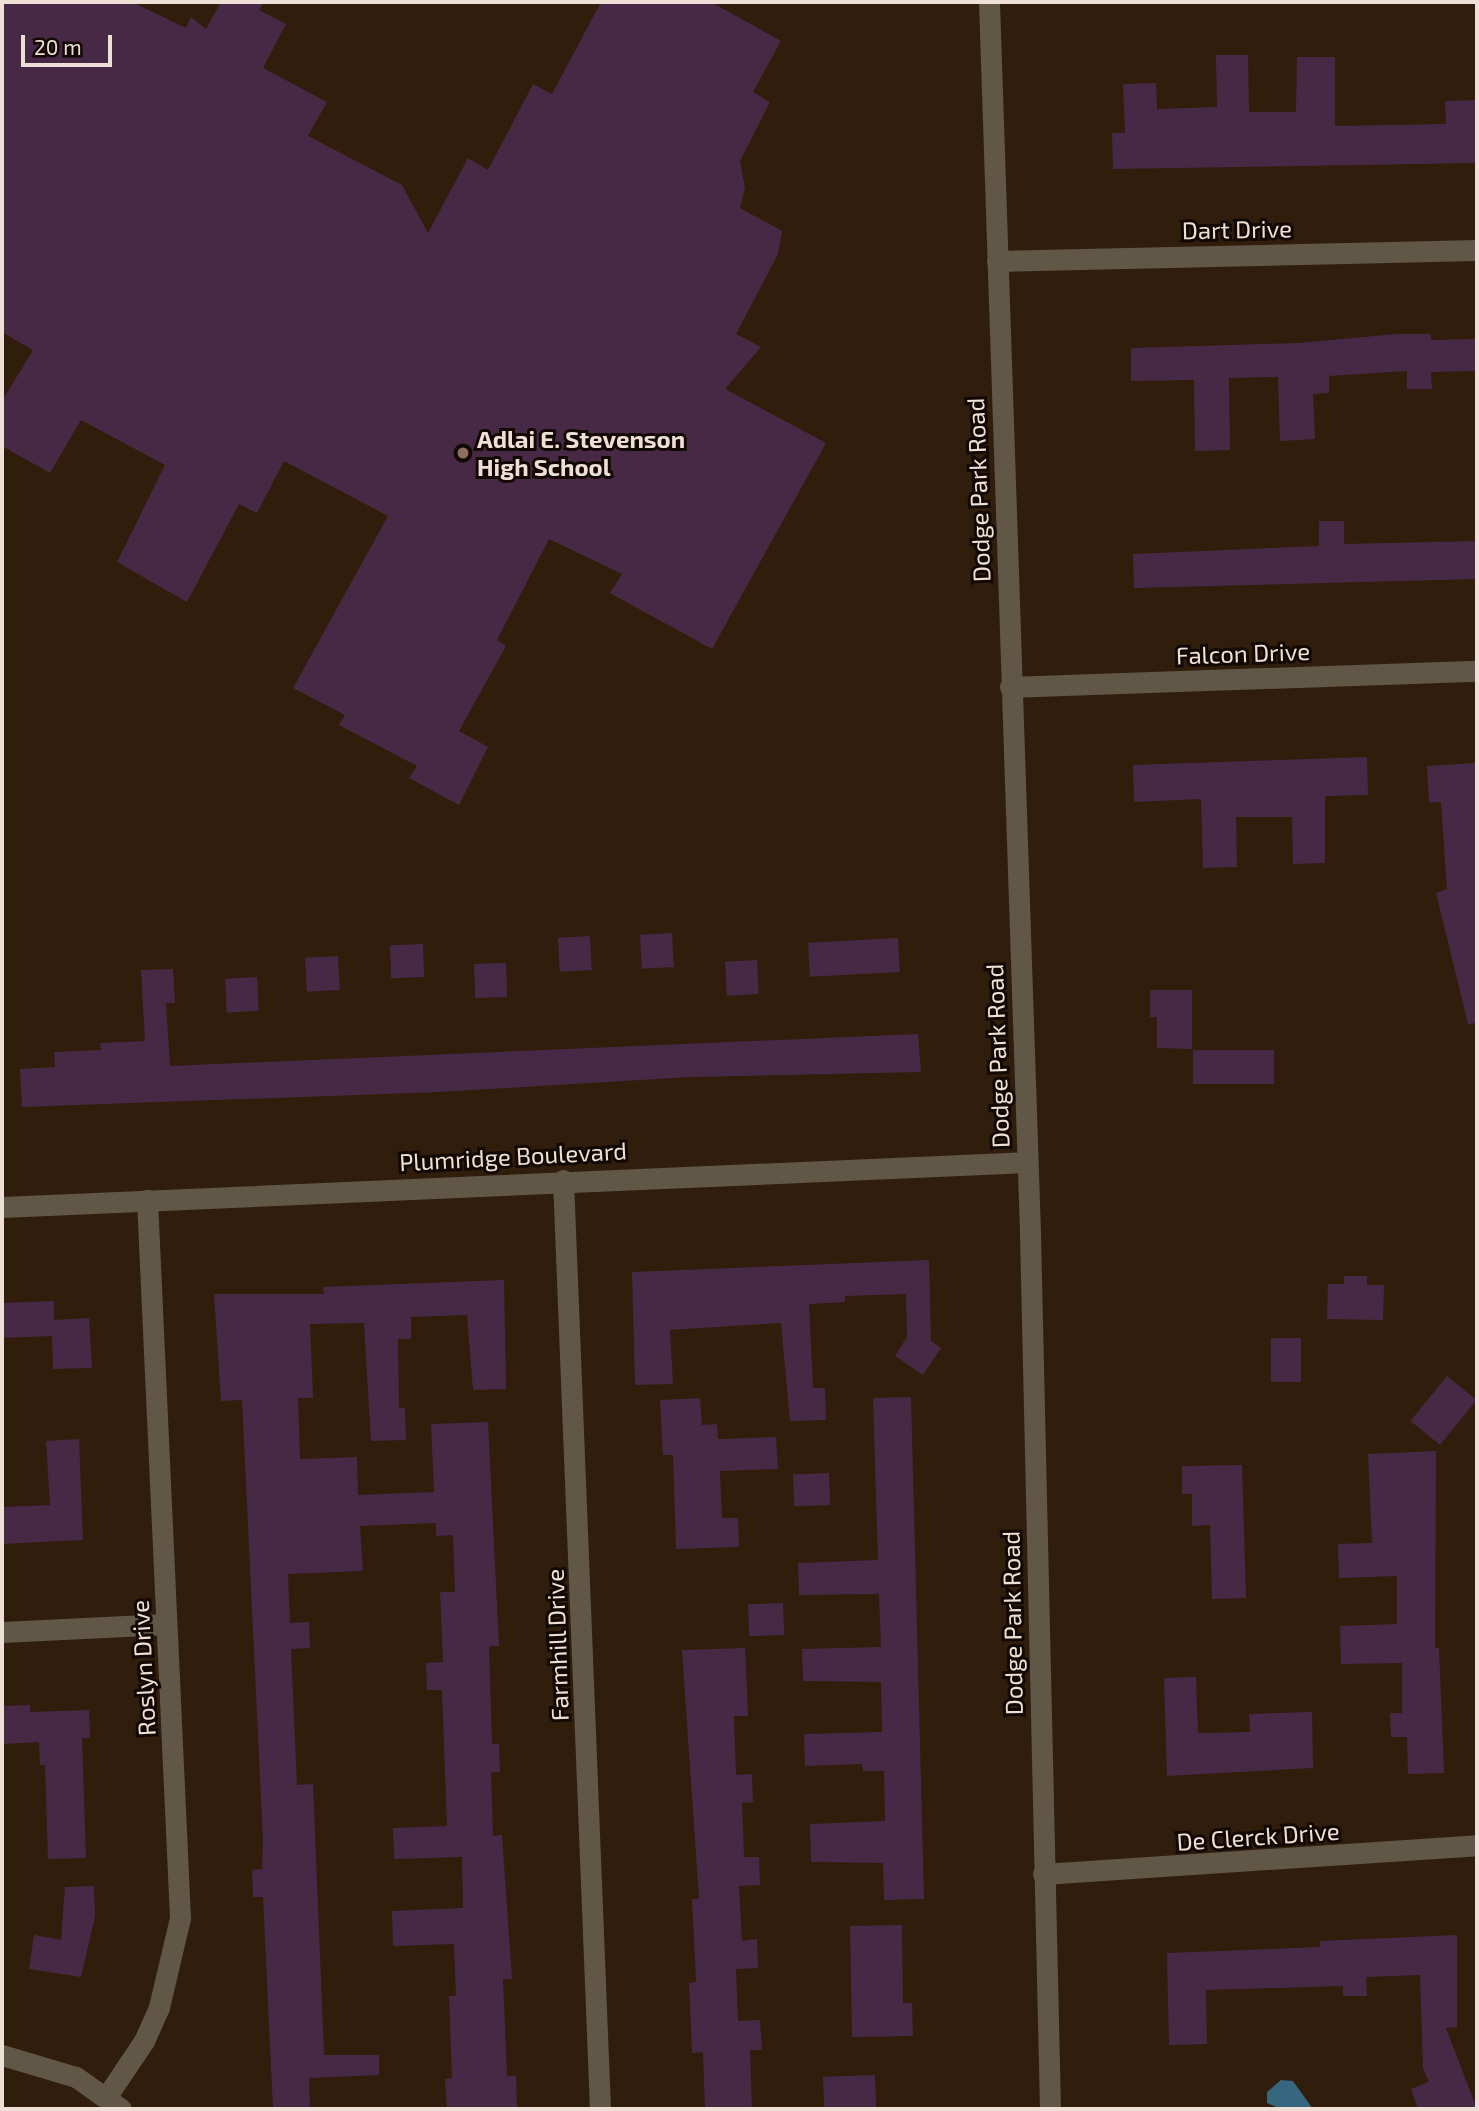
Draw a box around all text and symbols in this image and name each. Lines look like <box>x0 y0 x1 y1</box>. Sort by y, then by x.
scale bar <box>24 21 116 65</box>
text: 20 m <box>34 34 82 59</box>
street label: Dart Drive <box>1182 214 1292 244</box>
street label: Dodge Park Road <box>960 397 996 583</box>
place label: Adlai E. Stevenson High School <box>477 425 685 481</box>
marker: Adlai E. Stevenson High School <box>455 445 471 461</box>
street label: Falcon Drive <box>1175 636 1311 670</box>
street label: Dodge Park Road <box>979 963 1015 1149</box>
street label: Plumridge Boulevard <box>398 1136 628 1176</box>
street label: Dodge Park Road <box>996 1530 1028 1716</box>
street label: Farmhill Drive <box>540 1568 574 1722</box>
street label: Roslyn Drive <box>125 1599 161 1737</box>
street label: De Clerck Drive <box>1175 1816 1341 1856</box>

